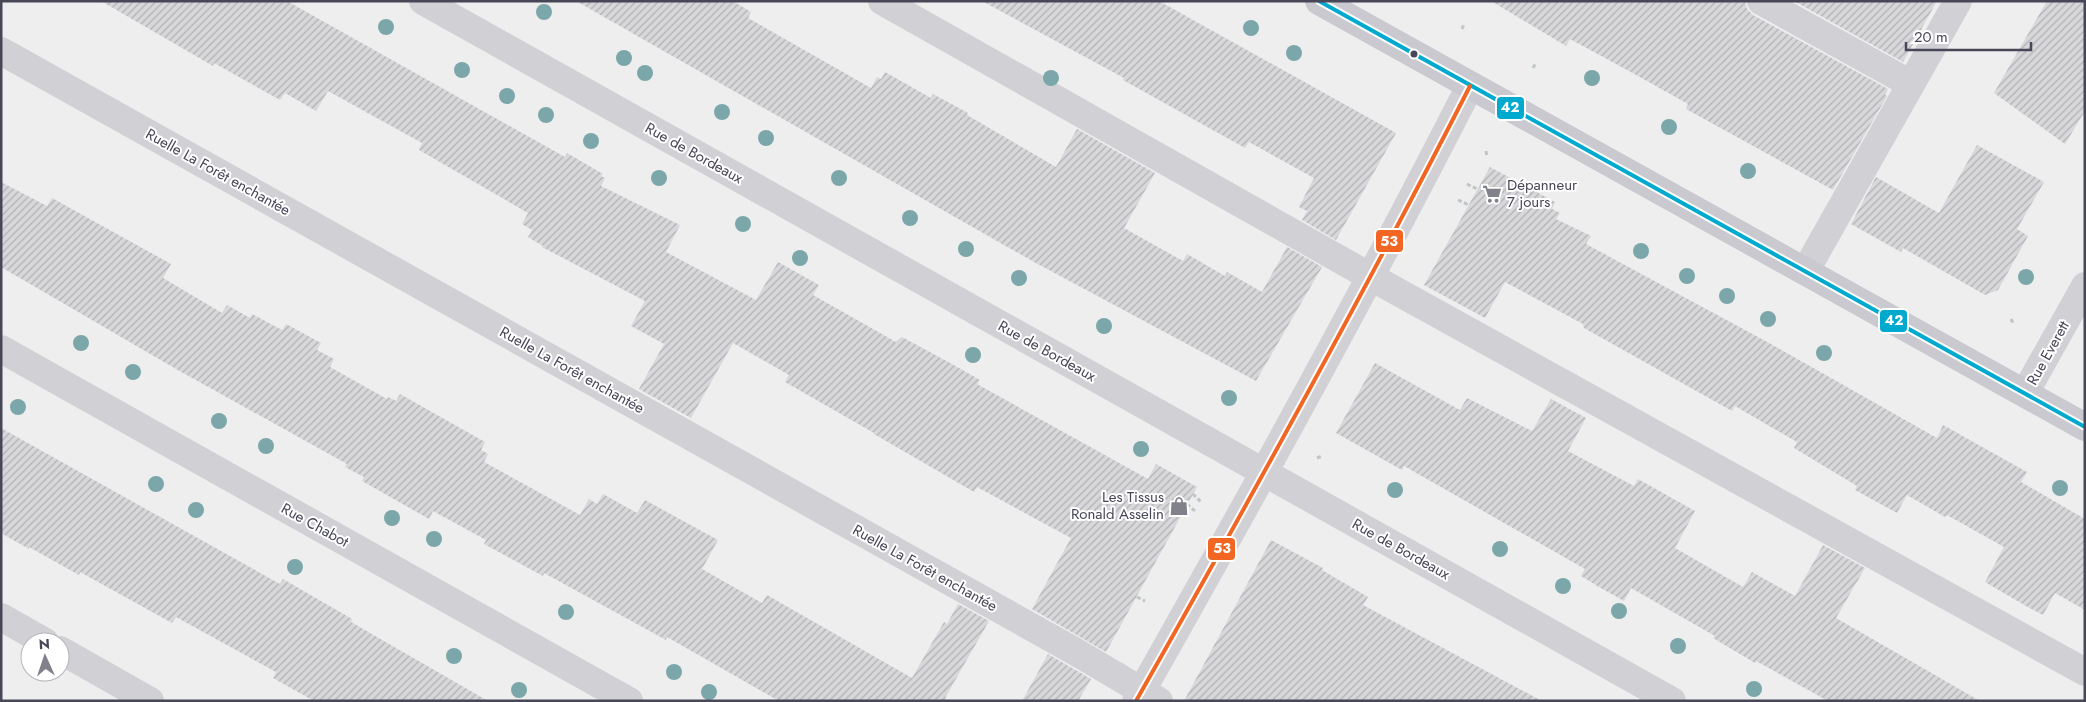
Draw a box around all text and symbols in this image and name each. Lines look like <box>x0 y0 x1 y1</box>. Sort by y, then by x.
scale bar <box>1906 20 2031 52</box>
text: 20 m <box>1914 26 1948 48</box>
unlabelled marker <box>1409 49 1419 59</box>
line badge: 42 <box>1496 96 1525 120</box>
text: 42 <box>1501 97 1519 117</box>
street label: Rue de Bordeaux <box>641 117 747 189</box>
street label: Ruelle La Forêt enchantée <box>142 123 295 221</box>
place label: Dépanneur 7 jours <box>1507 174 1578 213</box>
supermarket icon: Dépanneur 7 jours <box>1481 183 1503 205</box>
line badge: 53 <box>1375 229 1404 253</box>
text: 53 <box>1380 231 1398 251</box>
line badge: 42 <box>1879 309 1908 333</box>
text: 42 <box>1885 310 1903 330</box>
street label: Rue de Bordeaux <box>994 315 1100 387</box>
street label: Rue Everett <box>2021 316 2075 389</box>
street label: Ruelle La Forêt enchantée <box>496 321 649 419</box>
place label: Les Tissus Ronald Asselin <box>1071 486 1164 525</box>
shop icon: Les Tissus Ronald Asselin <box>1168 495 1190 517</box>
street label: Rue Chabot <box>277 497 353 553</box>
street label: Rue de Bordeaux <box>1348 513 1454 585</box>
street label: Ruelle La Forêt enchantée <box>849 519 1002 617</box>
line badge: 53 <box>1207 537 1236 561</box>
text: 53 <box>1213 538 1231 558</box>
north arrow <box>20 632 70 682</box>
text: N <box>38 634 50 654</box>

